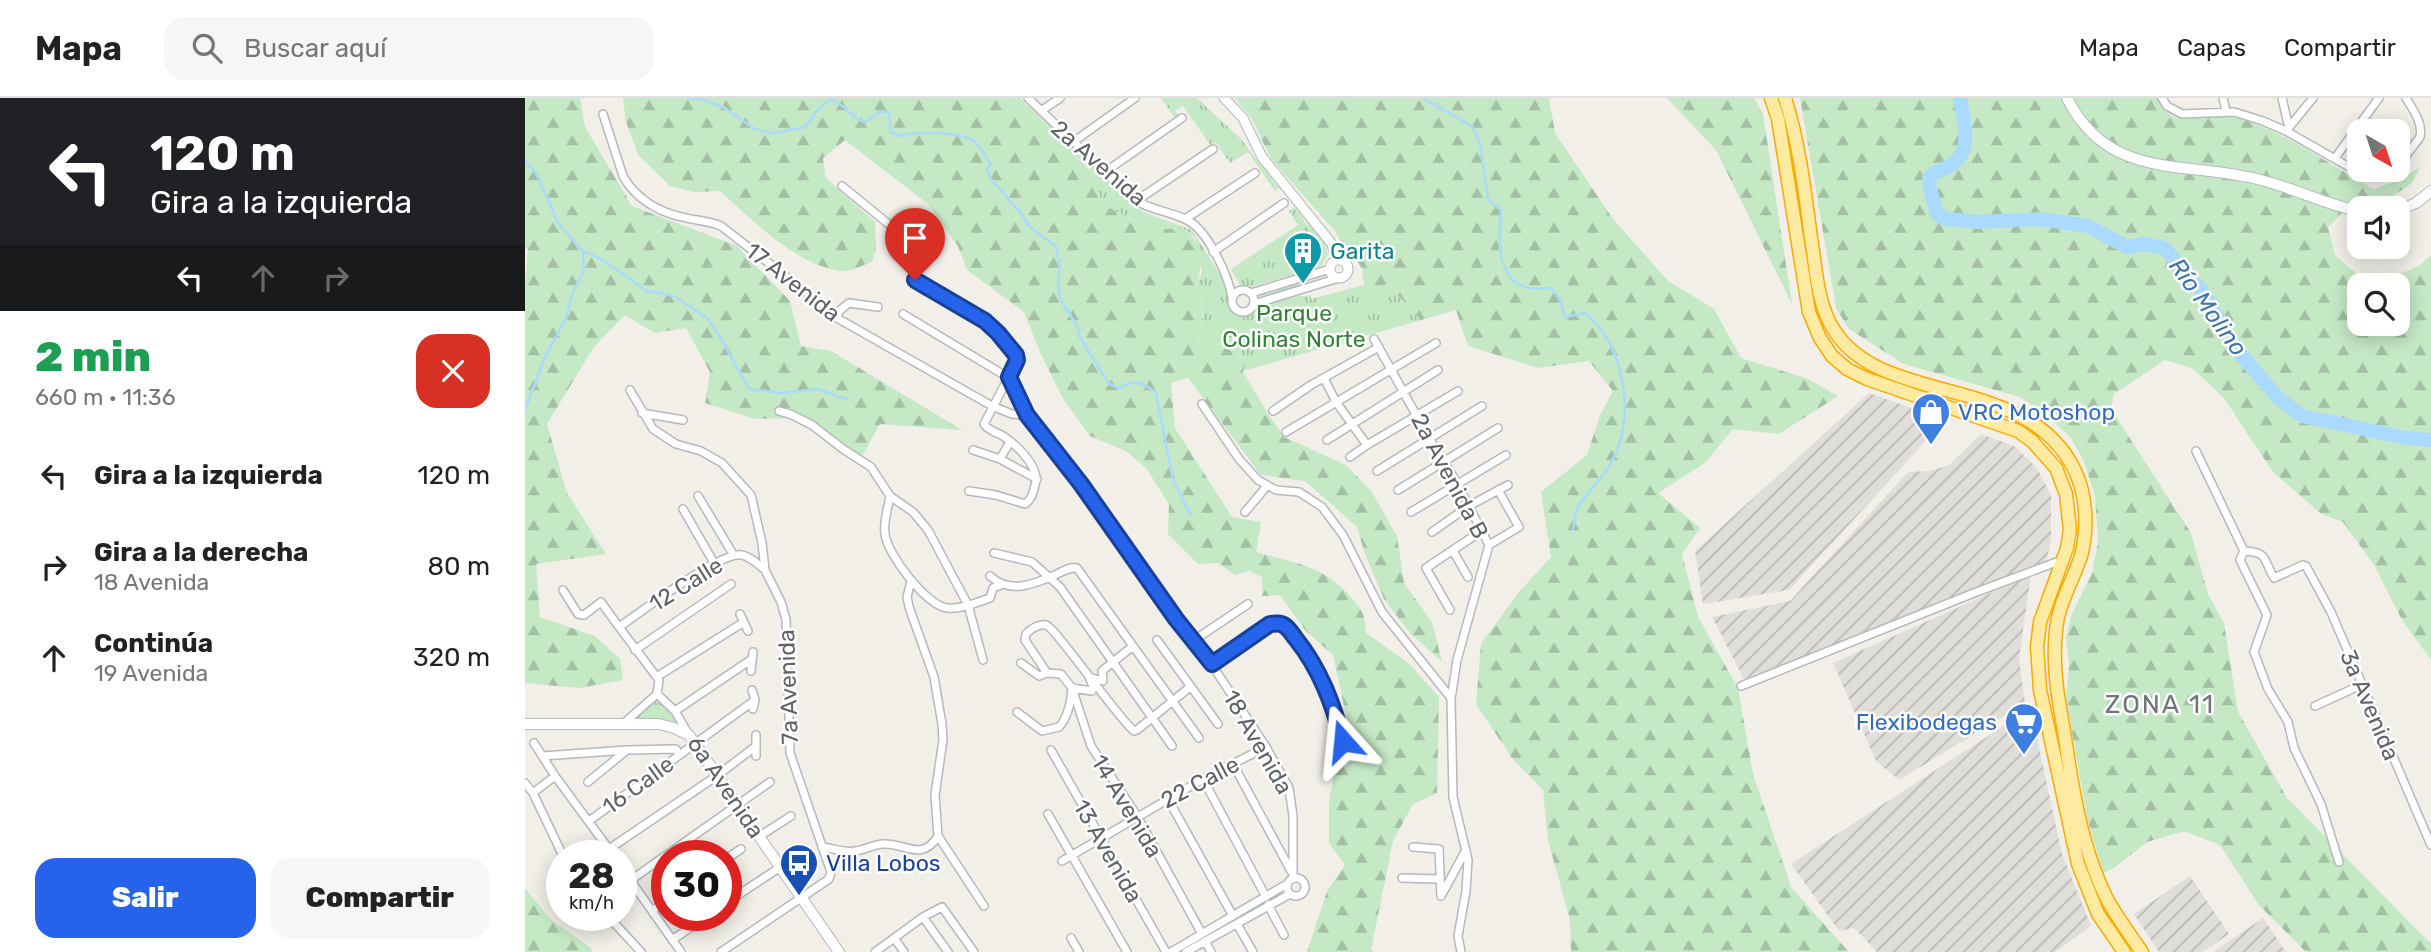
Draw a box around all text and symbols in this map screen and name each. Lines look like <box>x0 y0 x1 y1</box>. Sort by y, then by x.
search box <box>164 17 654 80</box>
text: Mapa <box>35 29 122 68</box>
icon: search <box>188 29 226 67</box>
text: Buscar aquí <box>244 33 387 64</box>
text: Mapa <box>2079 34 2139 62</box>
text: Capas <box>2177 34 2246 62</box>
text: Compartir <box>2284 34 2396 62</box>
street label: 2a Avenida <box>1046 114 1152 212</box>
north arrow <box>2347 119 2410 182</box>
map controls <box>2347 119 2410 336</box>
text: 120 m <box>150 124 295 182</box>
icon: left <box>35 126 126 217</box>
text: Gira a la izquierda <box>150 183 412 221</box>
button: sound <box>2347 196 2410 259</box>
pin <box>885 208 945 280</box>
icon: arrive <box>896 219 934 257</box>
building icon: Garita <box>1282 230 1324 285</box>
street label: 17 Avenida <box>740 236 846 328</box>
place label: Garita <box>1330 237 1394 265</box>
water label: Río Molino <box>2163 253 2253 361</box>
icon: left <box>171 259 209 297</box>
icon: ahead <box>244 259 282 297</box>
icon: right <box>317 259 355 297</box>
button: search <box>2347 273 2410 336</box>
park label: Parque Colinas Norte <box>1222 299 1366 353</box>
text: 2 min <box>35 332 151 382</box>
button: close <box>416 334 490 408</box>
text: 660 m · 11:36 <box>35 383 176 411</box>
shop icon: VRC Motoshop <box>1910 391 1952 446</box>
place label: VRC Motoshop <box>1958 398 2115 426</box>
street label: 2a Avenida B <box>1405 409 1495 543</box>
icon: left <box>35 457 73 495</box>
text: Gira a la izquierda <box>94 460 323 491</box>
text: 120 m <box>418 460 490 491</box>
text: Gira a la derecha <box>94 537 308 568</box>
icon: right <box>35 548 73 586</box>
text: 80 m <box>427 551 490 582</box>
street label: 12 Calle <box>644 551 728 617</box>
text: 18 Avenida <box>94 568 209 596</box>
text: Continúa <box>94 628 213 659</box>
street label: 7a Avenida <box>772 629 804 745</box>
icon: ahead <box>35 639 73 677</box>
text: 320 m <box>413 642 490 673</box>
street label: 3a Avenida <box>2334 646 2406 764</box>
text: 19 Avenida <box>94 659 208 687</box>
street label: 18 Avenida <box>1217 685 1299 799</box>
district label: ZONA 11 <box>2105 689 2215 720</box>
supermarket icon: Flexibodegas <box>2003 701 2045 756</box>
position arrow <box>1306 704 1380 778</box>
place label: Flexibodegas <box>1856 708 1997 736</box>
street label: 6a Avenida <box>682 731 770 843</box>
street label: 16 Calle <box>597 750 679 820</box>
street label: 14 Avenida <box>1085 750 1169 862</box>
street label: 22 Calle <box>1156 750 1244 814</box>
street label: 13 Avenida <box>1067 794 1149 908</box>
speed limit sign: 30 <box>651 840 742 931</box>
bus stop icon: Villa Lobos <box>778 842 820 897</box>
place label: Villa Lobos <box>826 849 941 877</box>
text: 28 <box>568 855 615 897</box>
button: Salir <box>35 858 256 938</box>
button: Compartir <box>270 858 490 938</box>
text: km/h <box>569 892 614 914</box>

